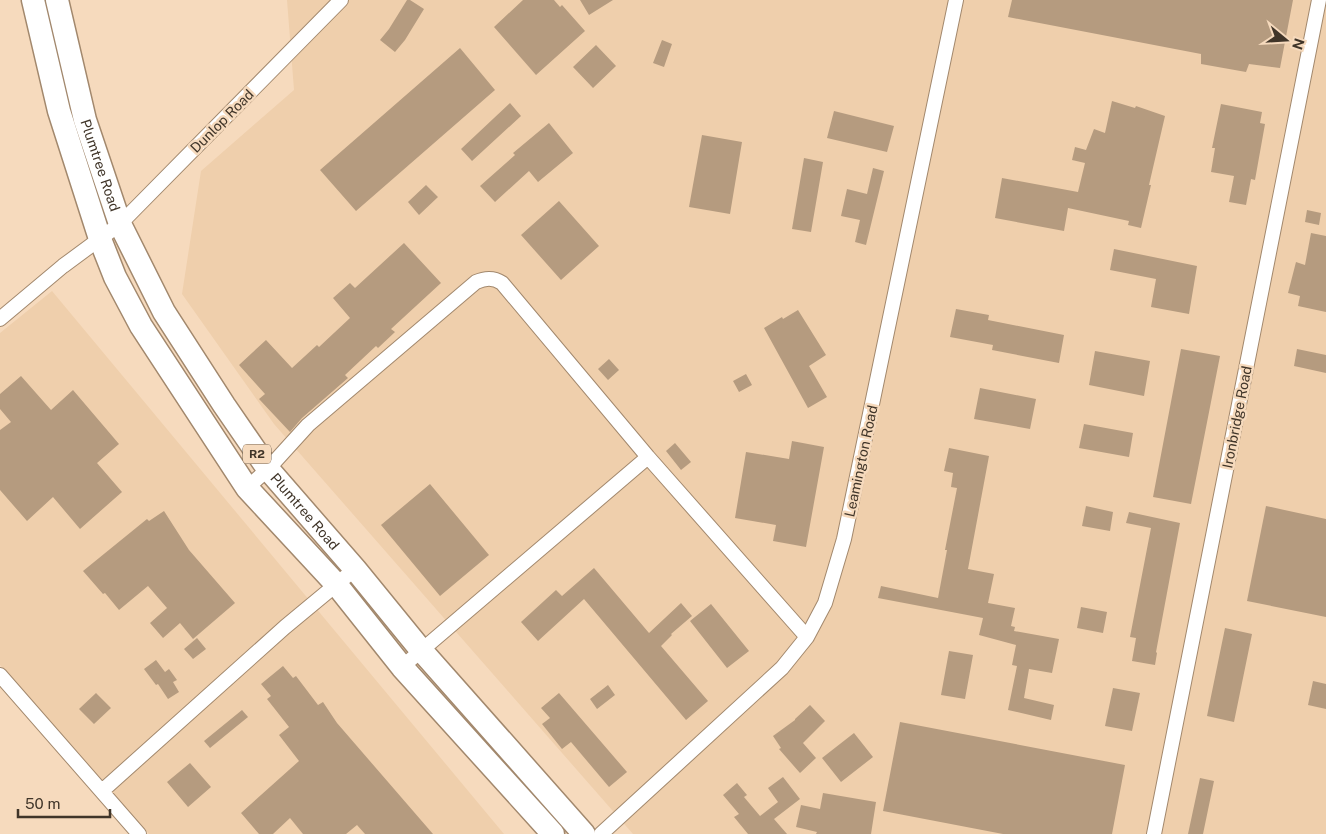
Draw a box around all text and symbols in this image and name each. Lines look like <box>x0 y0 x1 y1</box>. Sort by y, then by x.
north arrow <box>1261 15 1311 65</box>
text: N <box>1289 36 1308 52</box>
street label: Dunlop Road <box>187 86 257 156</box>
street label: Plumtree Road <box>77 117 123 213</box>
street label: Ironbridge Road <box>1219 365 1255 469</box>
street label: Leamington Road <box>841 404 881 518</box>
road number: R2 <box>243 444 271 464</box>
street label: Plumtree Road <box>267 470 343 553</box>
scale bar <box>18 786 110 818</box>
text: 50 m <box>25 795 60 812</box>

